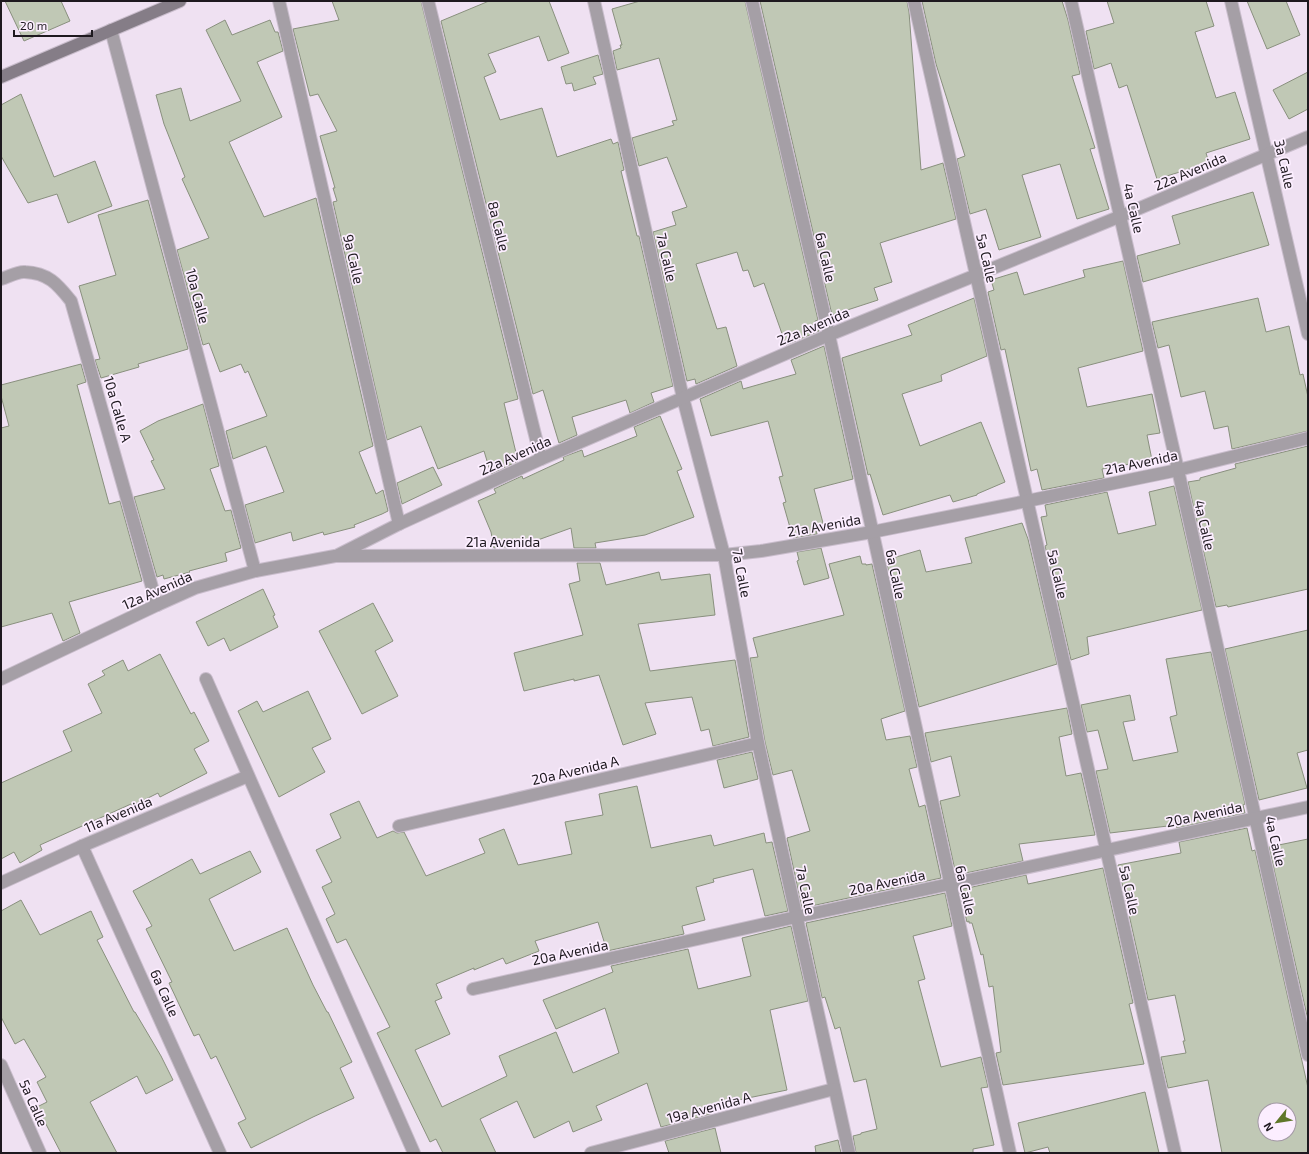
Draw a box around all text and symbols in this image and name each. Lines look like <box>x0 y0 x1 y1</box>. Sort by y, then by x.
scale bar <box>14 12 92 38</box>
text: 20 m <box>20 18 47 32</box>
street label: 3a Calle <box>1271 138 1299 190</box>
street label: 22a Avenida <box>1151 148 1229 194</box>
street label: 4a Calle <box>1120 181 1148 235</box>
street label: 8a Calle <box>485 199 513 253</box>
street label: 7a Calle <box>653 231 681 283</box>
street label: 6a Calle <box>812 231 840 283</box>
street label: 5a Calle <box>973 232 1001 284</box>
street label: 9a Calle <box>340 233 368 285</box>
street label: 10a Calle <box>183 267 213 325</box>
street label: 22a Avenida <box>774 303 852 349</box>
street label: 10a Calle A <box>100 374 136 444</box>
street label: 22a Avenida <box>476 432 554 478</box>
street label: 21a Avenida <box>1103 446 1179 478</box>
street label: 4a Calle <box>1191 498 1219 552</box>
street label: 21a Avenida <box>786 510 862 540</box>
street label: 21a Avenida <box>466 533 540 550</box>
street label: 7a Calle <box>729 547 755 599</box>
street label: 6a Calle <box>882 548 910 600</box>
street label: 5a Calle <box>1044 548 1072 600</box>
street label: 12a Avenida <box>120 567 194 613</box>
street label: 20a Avenida A <box>530 752 620 788</box>
street label: 11a Avenida <box>81 792 155 836</box>
street label: 20a Avenida <box>1164 798 1244 830</box>
street label: 4a Calle <box>1262 814 1290 868</box>
street label: 7a Calle <box>793 864 819 916</box>
street label: 6a Calle <box>952 864 980 916</box>
street label: 5a Calle <box>1116 864 1144 916</box>
street label: 20a Avenida <box>847 866 927 898</box>
street label: 20a Avenida <box>530 936 610 968</box>
street label: 6a Calle <box>147 967 183 1019</box>
street label: 5a Calle <box>16 1077 52 1129</box>
street label: 19a Avenida A <box>665 1088 753 1126</box>
north arrow <box>1257 1102 1297 1142</box>
text: N <box>1260 1121 1276 1134</box>

